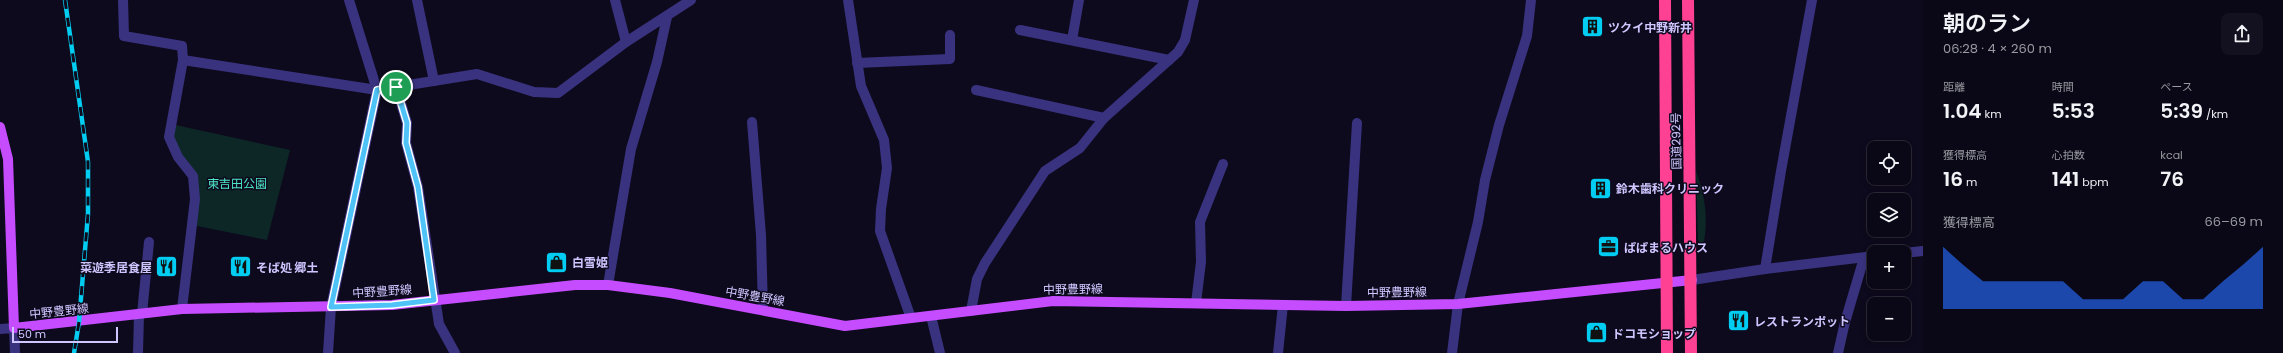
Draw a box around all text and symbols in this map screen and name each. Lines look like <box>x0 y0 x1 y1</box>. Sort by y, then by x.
text: 朝のラン <box>1943 8 2031 39</box>
button: share <box>2221 13 2263 55</box>
building icon: ツクイ中野新井 <box>1580 14 1606 40</box>
place label: ツクイ中野新井 <box>1608 19 1692 36</box>
text: 06:28 · 4 × 260 m <box>1943 39 2052 58</box>
pin <box>379 70 413 104</box>
icon: arrive <box>385 76 407 98</box>
text: 距離 <box>1943 79 1965 95</box>
text: 時間 <box>2052 79 2074 95</box>
text: ペース <box>2160 79 2193 95</box>
text: 1.04 <box>1943 97 1982 125</box>
text: 5:53 <box>2052 97 2095 125</box>
text: 5:39 <box>2160 97 2203 125</box>
text: km <box>1982 106 2002 122</box>
text: /km <box>2203 106 2228 122</box>
street label: 国道292号 <box>1667 112 1685 170</box>
map controls <box>1867 141 1911 341</box>
button: locate <box>1867 141 1911 185</box>
text: 獲得標高 <box>1943 147 1987 163</box>
text: 心拍数 <box>2052 147 2085 163</box>
text: kcal <box>2160 147 2183 163</box>
text: 16 <box>1943 165 1963 193</box>
text: 141 <box>2052 165 2079 193</box>
text: 76 <box>2160 165 2184 193</box>
text: m <box>1963 174 1977 190</box>
text: bpm <box>2079 174 2109 190</box>
park label: 東吉田公園 <box>207 175 267 192</box>
building icon: 鈴木歯科クリニック <box>1588 175 1614 201</box>
place label: 鈴木歯科クリニック <box>1615 180 1724 197</box>
button: layers <box>1867 193 1911 237</box>
text: 66–69 m <box>2204 212 2263 231</box>
text: 獲得標高 <box>1943 213 1995 232</box>
office icon: ぱぱまるハウス <box>1595 234 1621 260</box>
place label: ぱぱまるハウス <box>1624 239 1708 256</box>
button: + <box>1867 245 1911 289</box>
shop icon: 白雪姫 <box>543 249 569 275</box>
restaurant icon: 菜遊季居食屋 <box>154 254 180 280</box>
restaurant icon: そば処 郷土 <box>227 254 253 280</box>
place label: 白雪姫 <box>572 254 608 271</box>
place label: 菜遊季居食屋 <box>80 259 152 276</box>
place label: そば処 郷土 <box>256 259 319 276</box>
street label: 中野豊野線 <box>351 280 413 302</box>
street label: 中野豊野線 <box>1043 280 1103 298</box>
street label: 中野豊野線 <box>724 282 786 310</box>
street label: 中野豊野線 <box>1367 283 1427 301</box>
button: − <box>1867 297 1911 341</box>
street label: 中野豊野線 <box>28 299 90 323</box>
restaurant icon: レストランポット <box>1726 308 1752 334</box>
place label: レストランポット <box>1754 313 1850 330</box>
shop icon: ドコモショップ <box>1583 320 1609 346</box>
scale bar <box>12 325 118 344</box>
place label: ドコモショップ <box>1612 325 1696 342</box>
text: 50 m <box>18 326 46 342</box>

